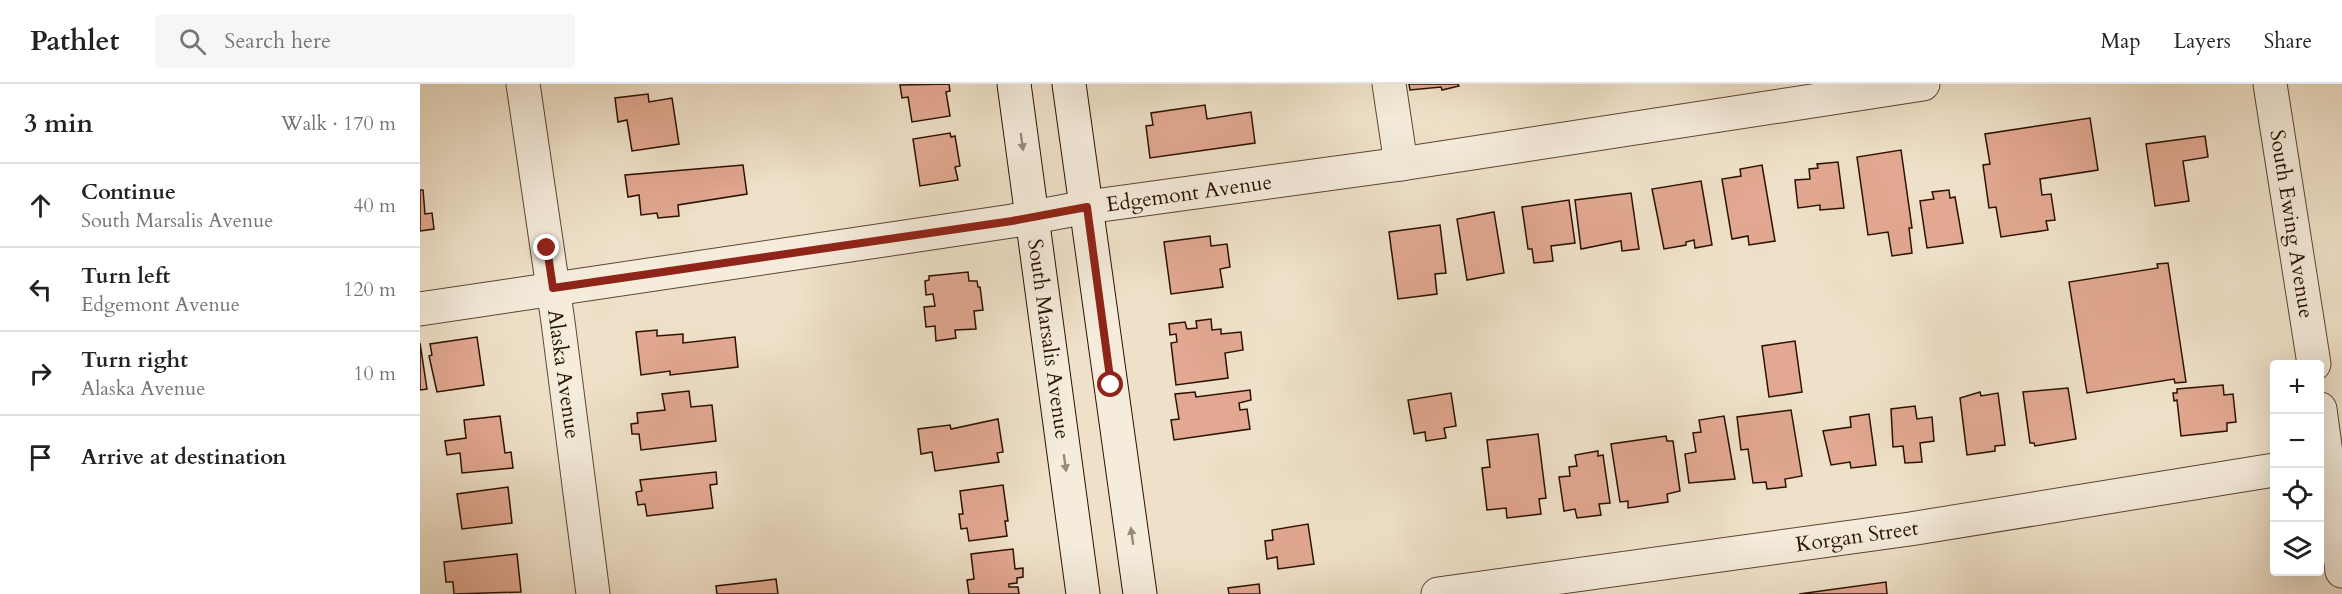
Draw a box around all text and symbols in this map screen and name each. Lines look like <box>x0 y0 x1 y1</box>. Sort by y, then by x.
search box <box>155 14 575 68</box>
text: Pathlet <box>30 22 119 60</box>
icon: search <box>176 25 209 58</box>
text: Search here <box>224 26 331 56</box>
text: Map <box>2101 27 2141 56</box>
text: Layers <box>2174 27 2231 56</box>
text: Share <box>2264 27 2312 56</box>
text: 3 min <box>24 106 93 141</box>
text: Walk · 170 m <box>281 110 396 137</box>
street label: South Ewing Avenue <box>2262 128 2321 320</box>
one-way arrow <box>1017 133 1026 152</box>
street label: Edgemont Avenue <box>1104 168 1274 219</box>
text: Continue <box>81 177 176 207</box>
icon: ahead <box>24 189 57 222</box>
text: 40 m <box>353 192 396 219</box>
text: South Marsalis Avenue <box>81 207 273 234</box>
route end <box>533 234 559 260</box>
street label: South Marsalis Avenue <box>1020 237 1077 441</box>
text: Turn left <box>81 261 170 291</box>
icon: left <box>24 273 57 306</box>
text: 120 m <box>343 276 396 303</box>
text: Edgemont Avenue <box>81 291 240 318</box>
street label: Alaska Avenue <box>540 307 587 441</box>
text: Turn right <box>81 345 188 375</box>
icon: right <box>24 357 57 390</box>
text: 10 m <box>353 360 396 387</box>
map controls <box>2270 360 2324 576</box>
button: + <box>2270 360 2324 414</box>
route start <box>1097 371 1123 397</box>
text: Alaska Avenue <box>81 375 205 402</box>
button: − <box>2270 414 2324 468</box>
icon: arrive <box>24 441 57 474</box>
text: Arrive at destination <box>81 442 286 472</box>
one-way arrow <box>1061 454 1070 473</box>
button: locate <box>2270 468 2324 522</box>
street label: Korgan Street <box>1794 513 1921 559</box>
button: layers <box>2270 522 2324 576</box>
one-way arrow <box>1127 526 1136 545</box>

